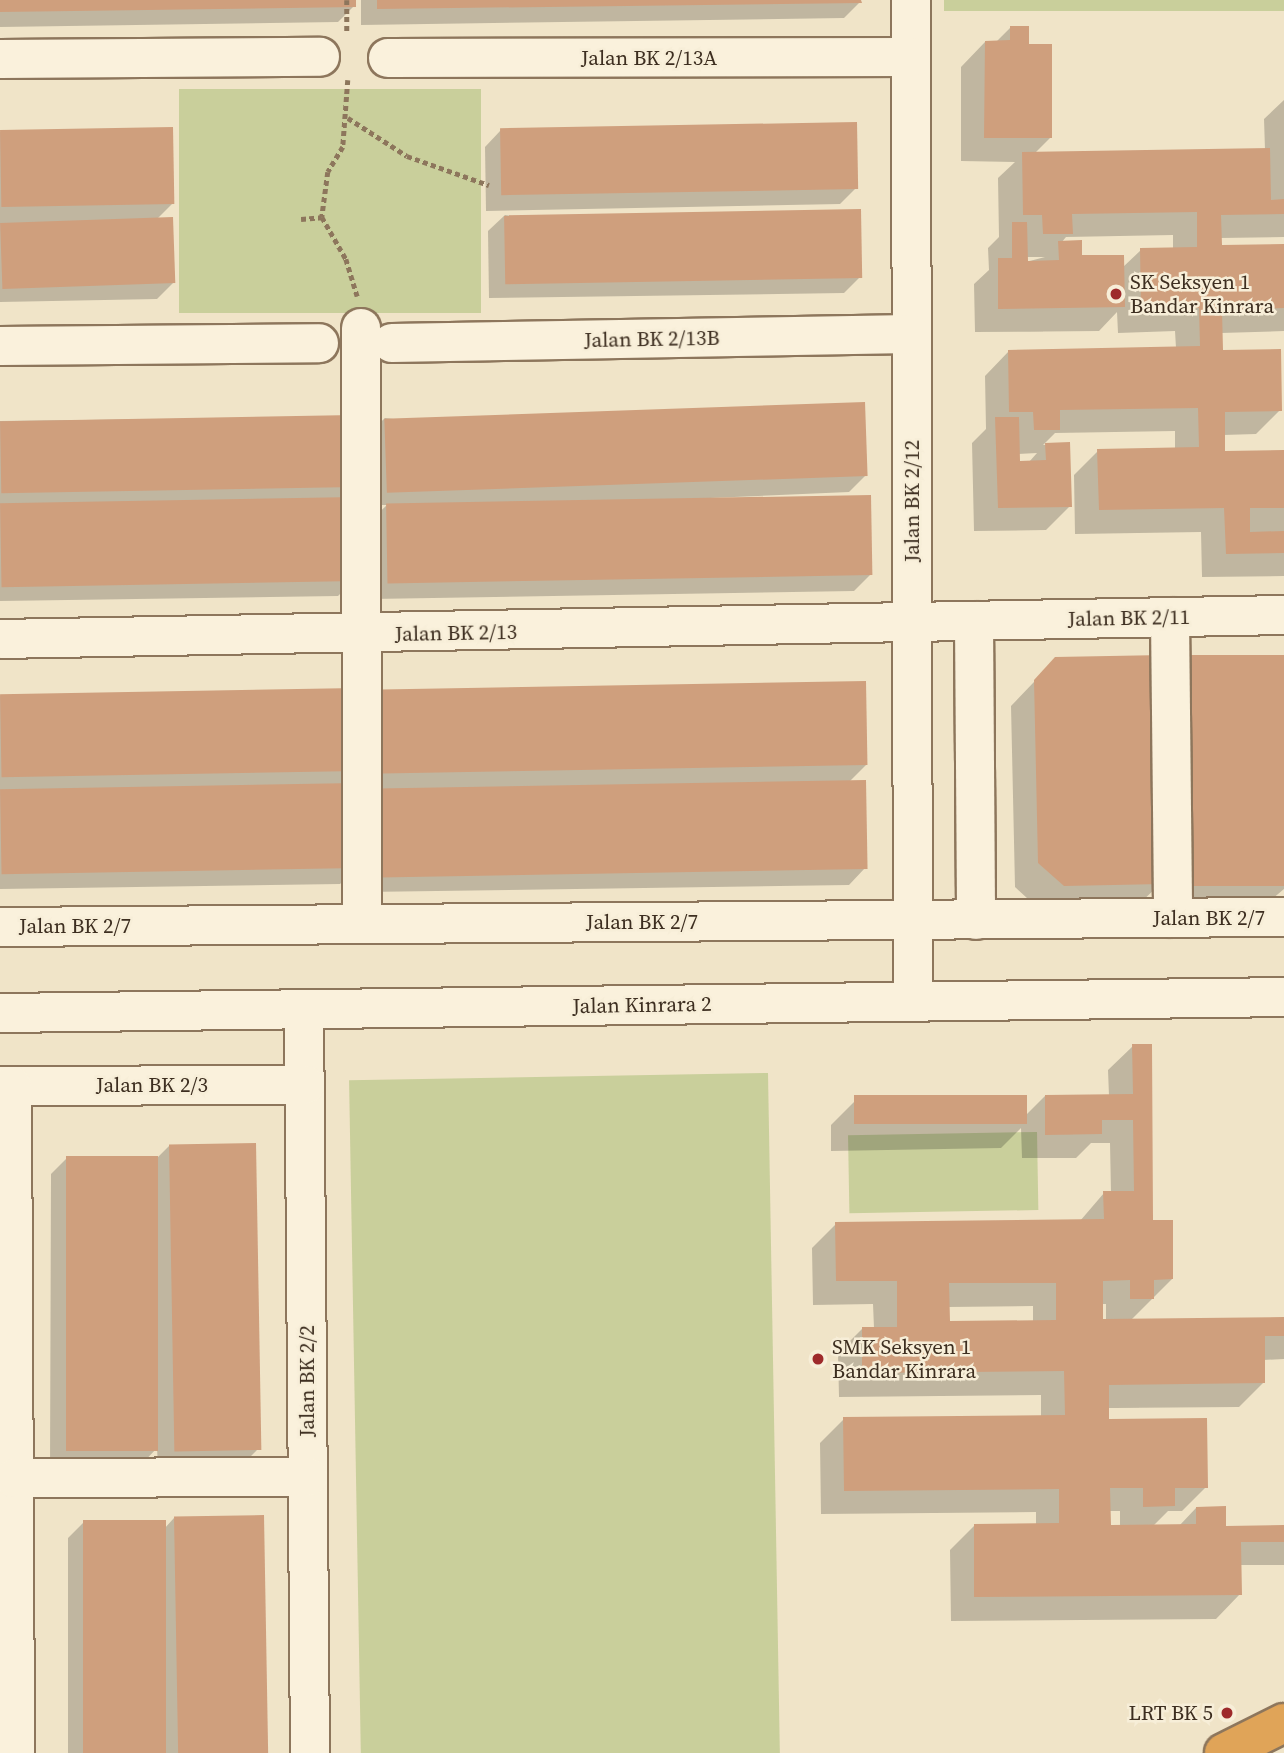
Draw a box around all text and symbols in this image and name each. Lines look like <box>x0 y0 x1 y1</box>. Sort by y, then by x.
street label: Jalan BK 2/13A <box>581 45 717 71</box>
place label: SK Seksyen 1 Bandar Kinrara <box>1130 269 1274 319</box>
marker: SK Seksyen 1 Bandar Kinrara <box>1108 286 1124 302</box>
street label: Jalan BK 2/13B <box>584 325 720 353</box>
street label: Jalan BK 2/12 <box>899 440 925 562</box>
street label: Jalan BK 2/11 <box>1068 604 1190 632</box>
street label: Jalan BK 2/13 <box>395 619 517 647</box>
street label: Jalan BK 2/7 <box>1153 905 1265 931</box>
street label: Jalan BK 2/7 <box>586 909 698 935</box>
street label: Jalan BK 2/7 <box>19 913 131 939</box>
street label: Jalan Kinrara 2 <box>572 991 712 1019</box>
street label: Jalan BK 2/3 <box>96 1072 208 1098</box>
street label: Jalan BK 2/2 <box>294 1325 320 1437</box>
place label: SMK Seksyen 1 Bandar Kinrara <box>832 1334 976 1384</box>
marker: SMK Seksyen 1 Bandar Kinrara <box>810 1351 826 1367</box>
place label: LRT BK 5 <box>1128 1700 1213 1726</box>
marker: LRT BK 5 <box>1219 1705 1235 1721</box>

